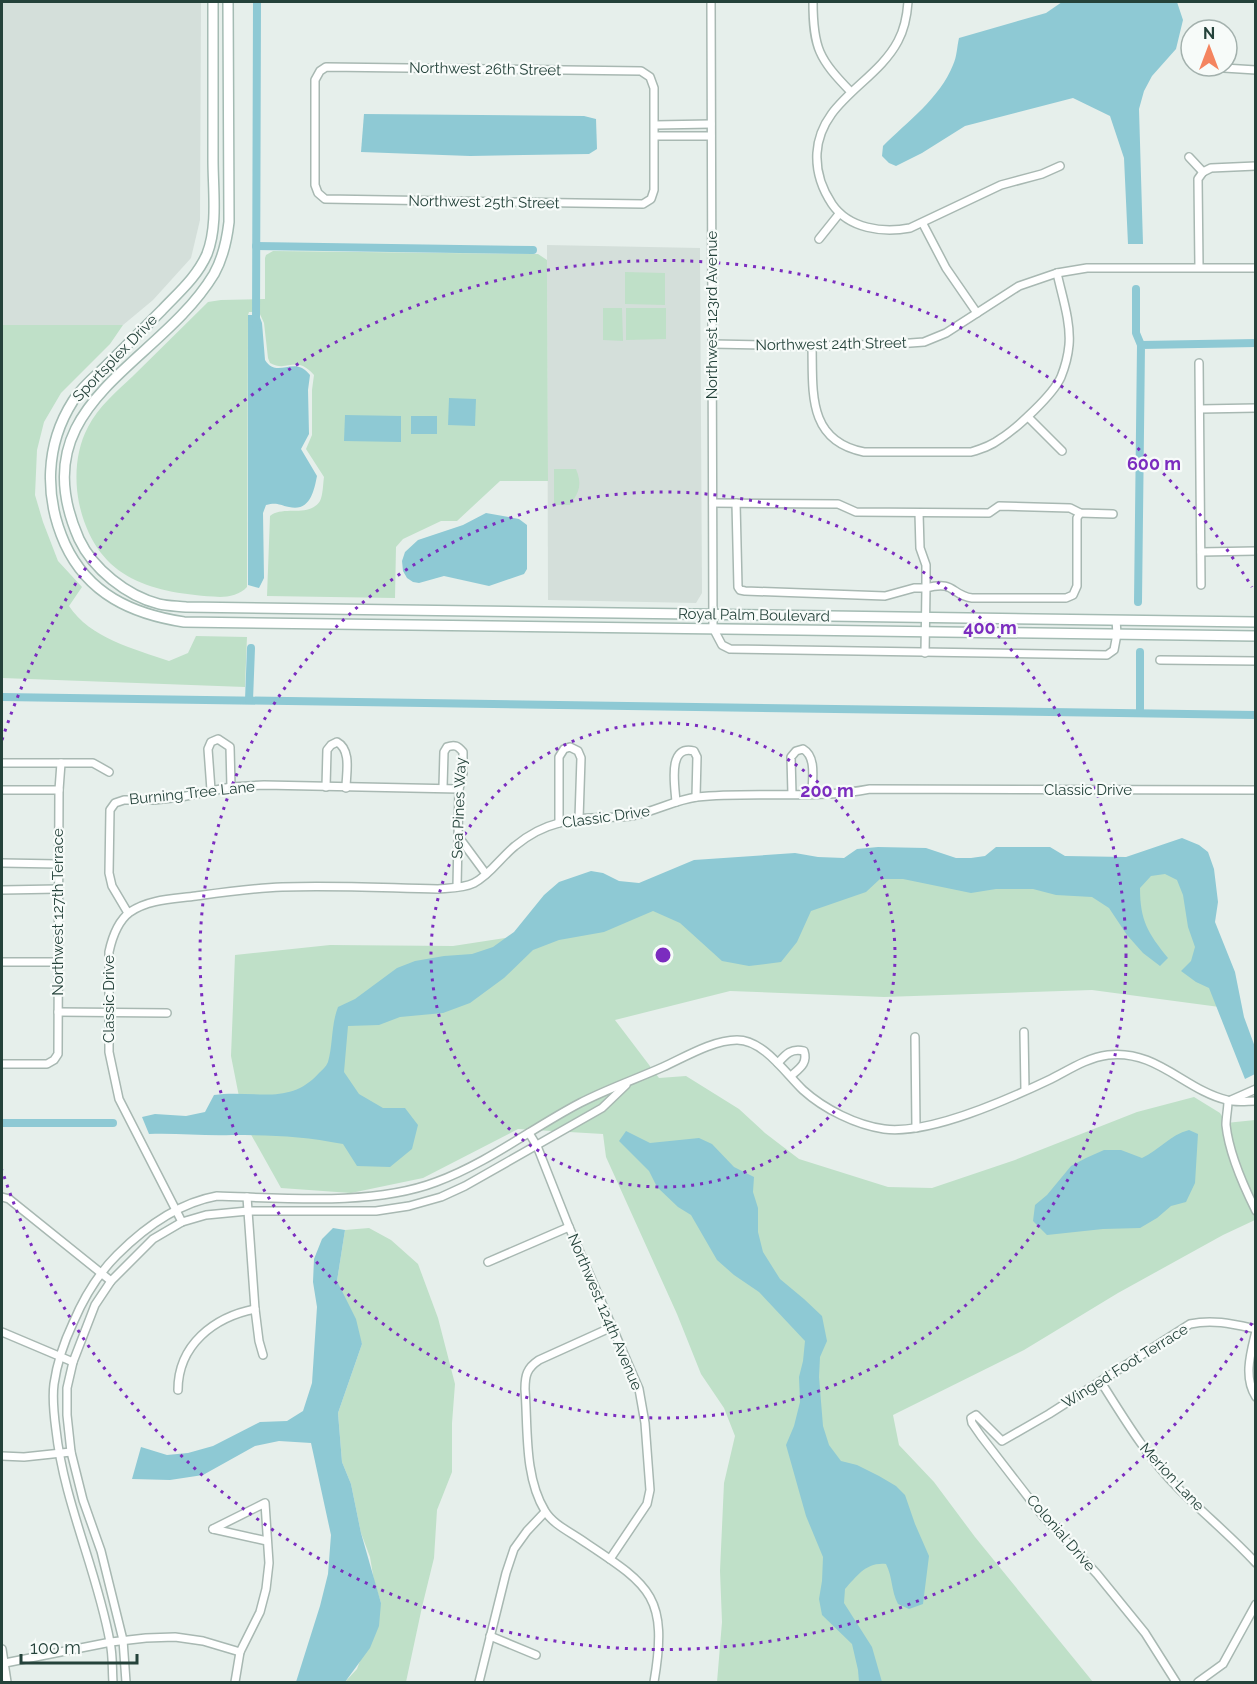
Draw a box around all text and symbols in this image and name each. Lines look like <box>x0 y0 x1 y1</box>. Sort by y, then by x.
north arrow <box>1179 18 1239 78</box>
text: N <box>1203 24 1215 43</box>
street label: Northwest 26th Street <box>409 59 561 79</box>
street label: Northwest 25th Street <box>408 192 560 212</box>
street label: Northwest 123rd Avenue <box>703 230 721 399</box>
street label: Sportsplex Drive <box>69 311 161 405</box>
street label: Northwest 24th Street <box>755 334 907 354</box>
text: 600 m <box>1127 453 1181 474</box>
street label: Royal Palm Boulevard <box>678 605 830 625</box>
text: 400 m <box>963 617 1017 638</box>
street label: Sea Pines Way <box>448 757 470 859</box>
street label: Burning Tree Lane <box>128 777 256 809</box>
text: 200 m <box>800 780 854 801</box>
street label: Classic Drive <box>1044 781 1132 799</box>
street label: Classic Drive <box>561 802 651 832</box>
street label: Northwest 127th Terrace <box>49 828 67 996</box>
centre of rings <box>653 945 673 965</box>
street label: Classic Drive <box>100 955 118 1043</box>
street label: Northwest 124th Avenue <box>564 1231 646 1393</box>
street label: Winged Foot Terrace <box>1059 1320 1192 1412</box>
street label: Merion Lane <box>1136 1439 1208 1515</box>
street label: Colonial Drive <box>1023 1491 1099 1575</box>
scale bar <box>21 1627 136 1665</box>
text: 100 m <box>30 1637 81 1658</box>

